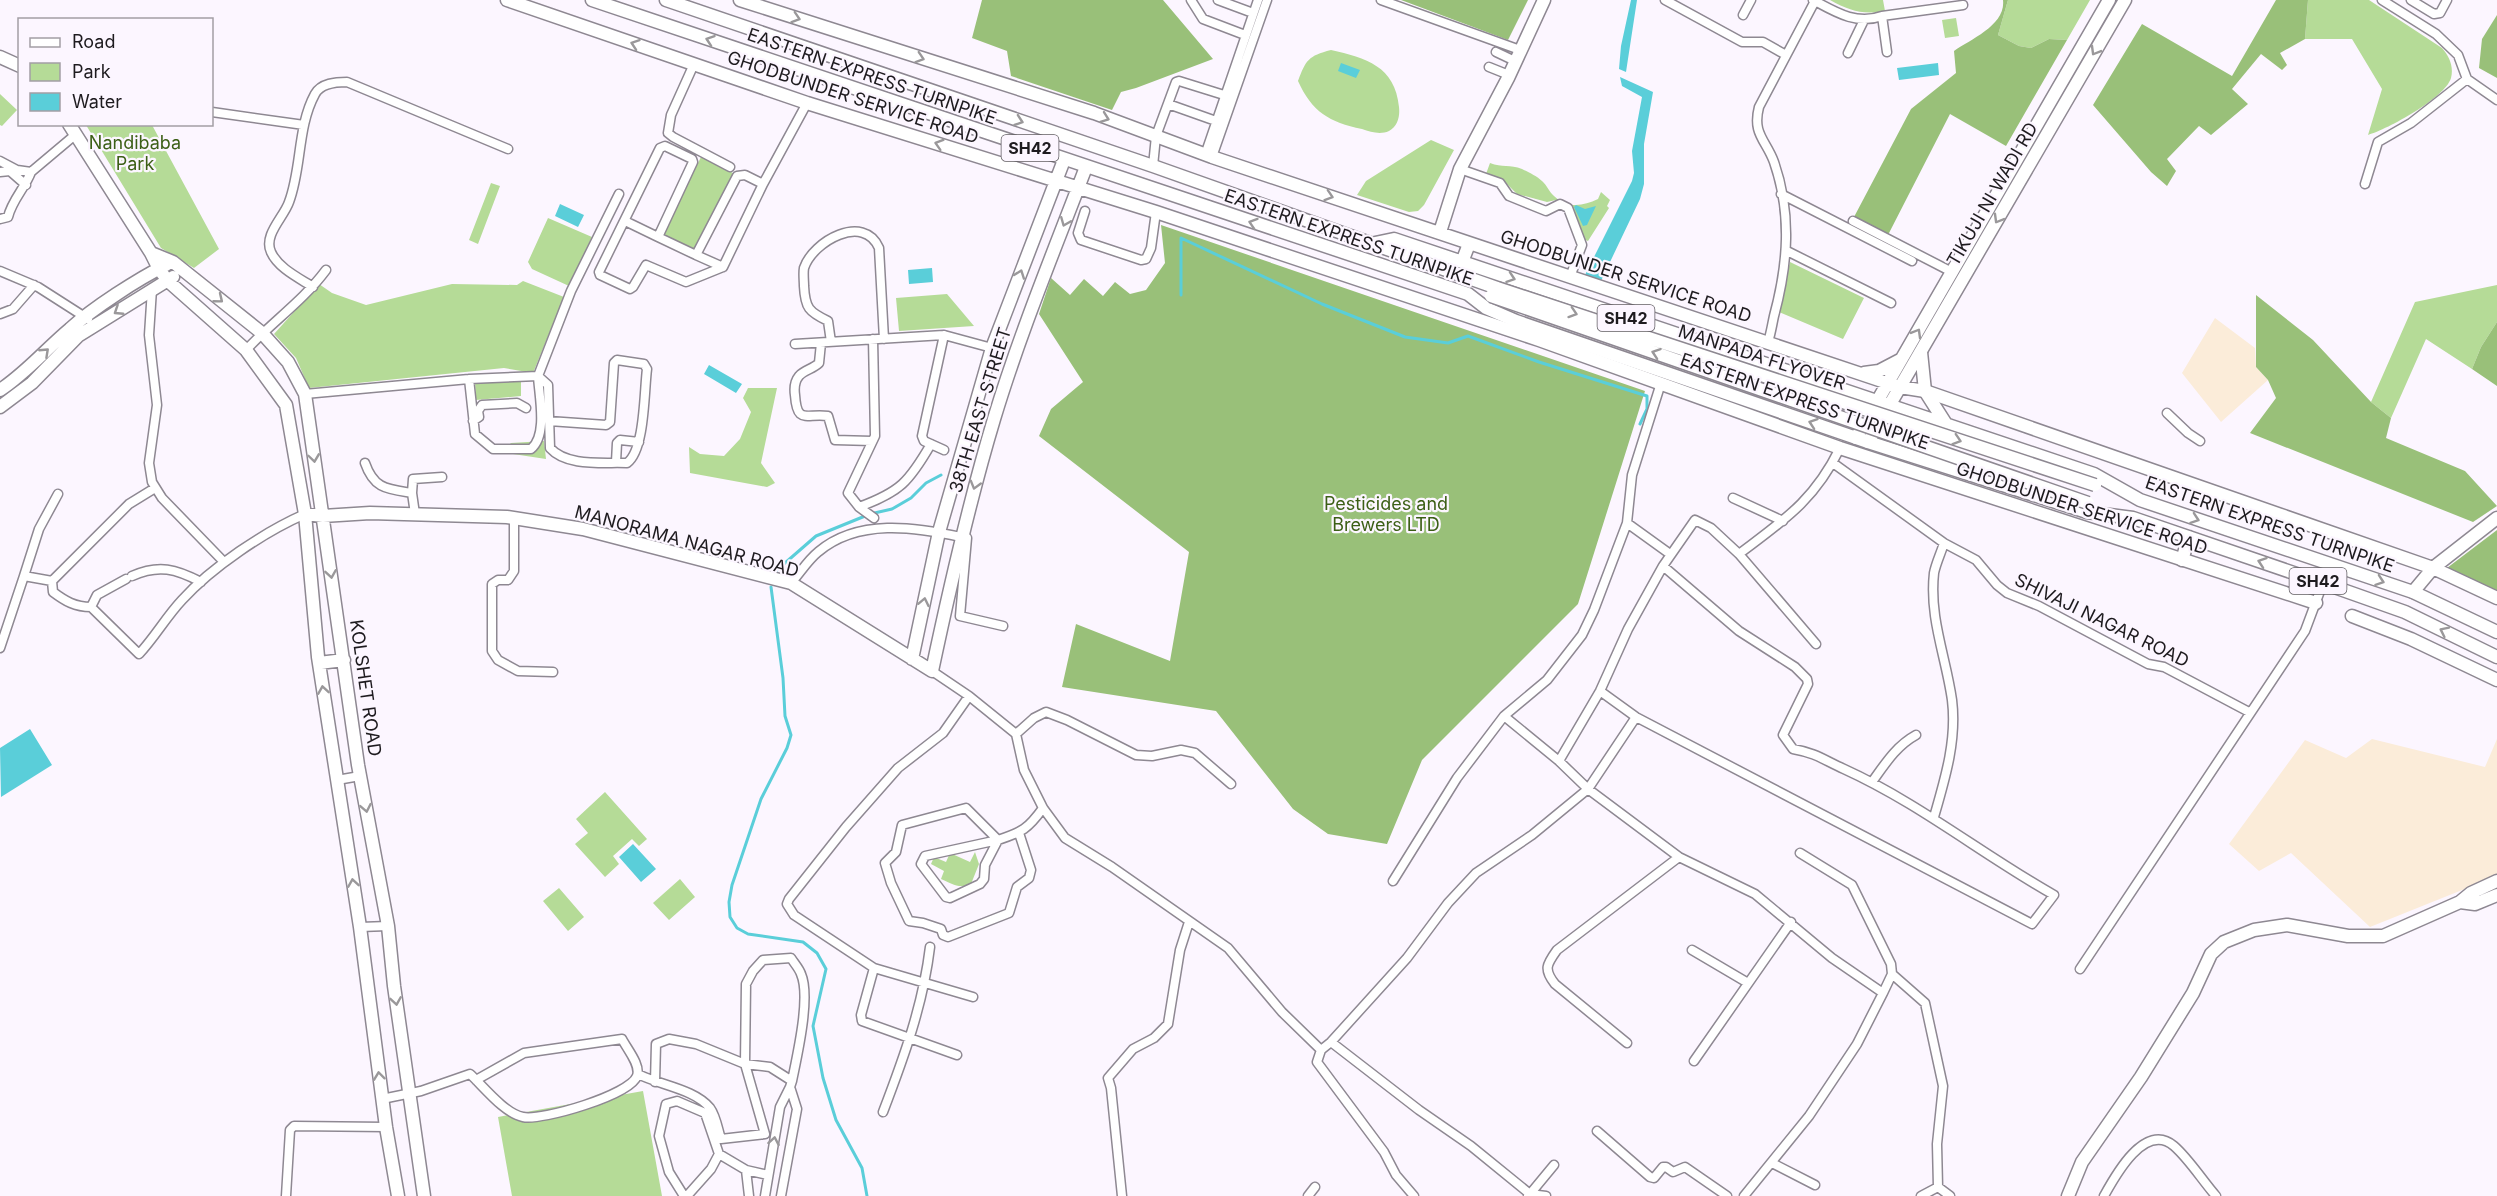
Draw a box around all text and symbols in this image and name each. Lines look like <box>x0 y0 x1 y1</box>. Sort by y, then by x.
one-way arrow <box>790 11 801 23</box>
legend <box>18 18 213 126</box>
street label: EASTERN EXPRESS TURNPIKE <box>745 23 999 129</box>
text: Road <box>72 31 115 52</box>
one-way arrow <box>705 35 716 47</box>
one-way arrow <box>630 38 640 51</box>
one-way arrow <box>2091 45 2103 55</box>
street label: GHODBUNDER SERVICE ROAD <box>725 46 981 148</box>
one-way arrow <box>914 51 925 63</box>
text: Park <box>72 61 111 82</box>
text: Water <box>72 91 122 112</box>
one-way arrow <box>1099 110 1110 123</box>
one-way arrow <box>1013 114 1024 127</box>
street label: TIKUJI NI WADI RD <box>1942 119 2042 269</box>
park label: Nandibaba Park <box>89 132 181 174</box>
road number: SH42 <box>1002 135 1058 161</box>
one-way arrow <box>935 139 945 151</box>
street label: EASTERN EXPRESS TURNPIKE <box>1222 184 1476 290</box>
one-way arrow <box>1323 188 1334 201</box>
one-way arrow <box>1993 213 2005 223</box>
one-way arrow <box>1060 215 1072 226</box>
one-way arrow <box>1248 217 1259 230</box>
street label: GHODBUNDER SERVICE ROAD <box>1498 225 1754 327</box>
one-way arrow <box>1013 269 1026 280</box>
one-way arrow <box>1505 271 1516 284</box>
one-way arrow <box>212 291 223 302</box>
one-way arrow <box>114 303 124 315</box>
road number: SH42 <box>1598 305 1654 331</box>
one-way arrow <box>1567 306 1578 318</box>
street label: MANPADA FLYOVER <box>1676 320 1849 394</box>
street label: 38TH EAST STREET <box>945 325 1015 495</box>
one-way arrow <box>1910 329 1922 339</box>
one-way arrow <box>1651 348 1662 361</box>
street label: EASTERN EXPRESS TURNPIKE <box>1678 348 1932 454</box>
one-way arrow <box>37 349 48 360</box>
one-way arrow <box>1808 418 1819 431</box>
one-way arrow <box>1951 432 1962 445</box>
one-way arrow <box>307 453 320 463</box>
street label: GHODBUNDER SERVICE ROAD <box>1954 457 2210 559</box>
street label: EASTERN EXPRESS TURNPIKE <box>2143 471 2397 577</box>
one-way arrow <box>970 480 982 490</box>
park label: Pesticides and Brewers LTD <box>1324 493 1448 535</box>
street label: MANORAMA NAGAR ROAD <box>573 501 801 581</box>
one-way arrow <box>2189 511 2200 524</box>
one-way arrow <box>2257 557 2268 570</box>
road number: SH42 <box>2290 568 2346 594</box>
one-way arrow <box>325 569 337 578</box>
street label: SHIVAJI NAGAR ROAD <box>2011 569 2193 671</box>
one-way arrow <box>2374 573 2385 586</box>
one-way arrow <box>917 597 930 607</box>
street label: KOLSHET ROAD <box>346 618 386 758</box>
one-way arrow <box>2440 627 2451 639</box>
one-way arrow <box>318 685 330 695</box>
one-way arrow <box>359 803 372 813</box>
one-way arrow <box>347 878 360 888</box>
one-way arrow <box>389 995 402 1005</box>
one-way arrow <box>374 1071 386 1081</box>
one-way arrow <box>767 1136 780 1146</box>

